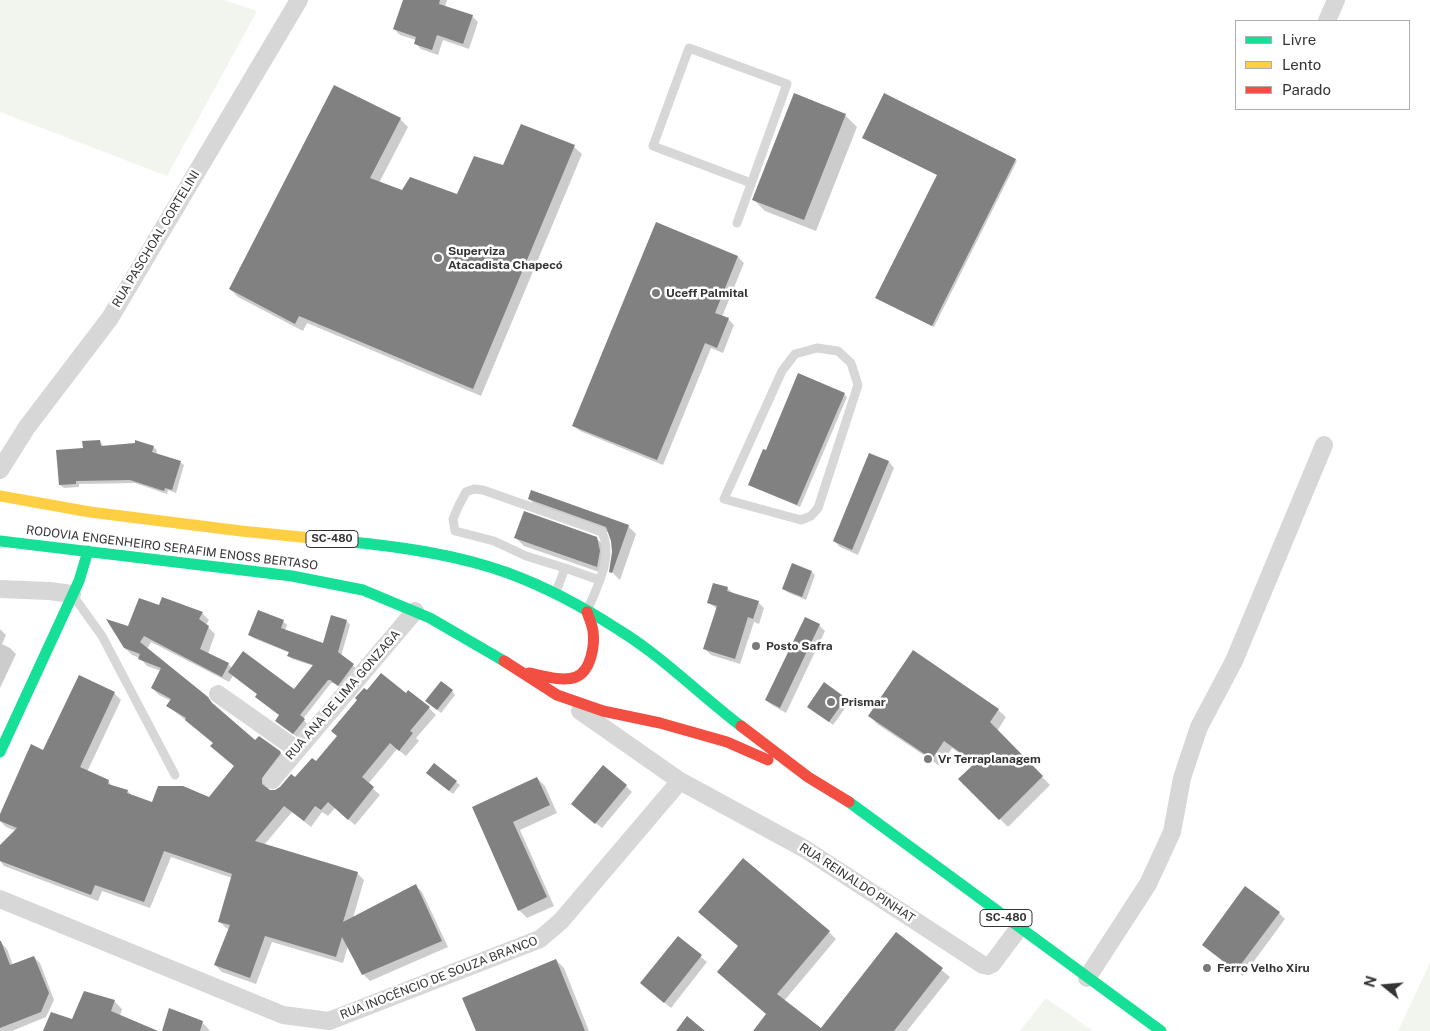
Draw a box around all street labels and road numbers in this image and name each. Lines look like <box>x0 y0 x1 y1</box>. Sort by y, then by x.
street label: RUA PASCHOAL CORTELINI <box>109 168 203 310</box>
street label: RODOVIA ENGENHEIRO SERAFIM ENOSS BERTASO <box>25 523 319 573</box>
road number: SC-480 <box>306 530 358 548</box>
street label: RUA ANA DE LIMA GONZAGA <box>283 627 403 763</box>
street label: RUA REINALDO PINHAT <box>797 840 917 926</box>
road number: SC-480 <box>980 910 1032 926</box>
street label: RUA INOCÊNCIO DE SOUZA BRANCO <box>338 934 540 1022</box>

